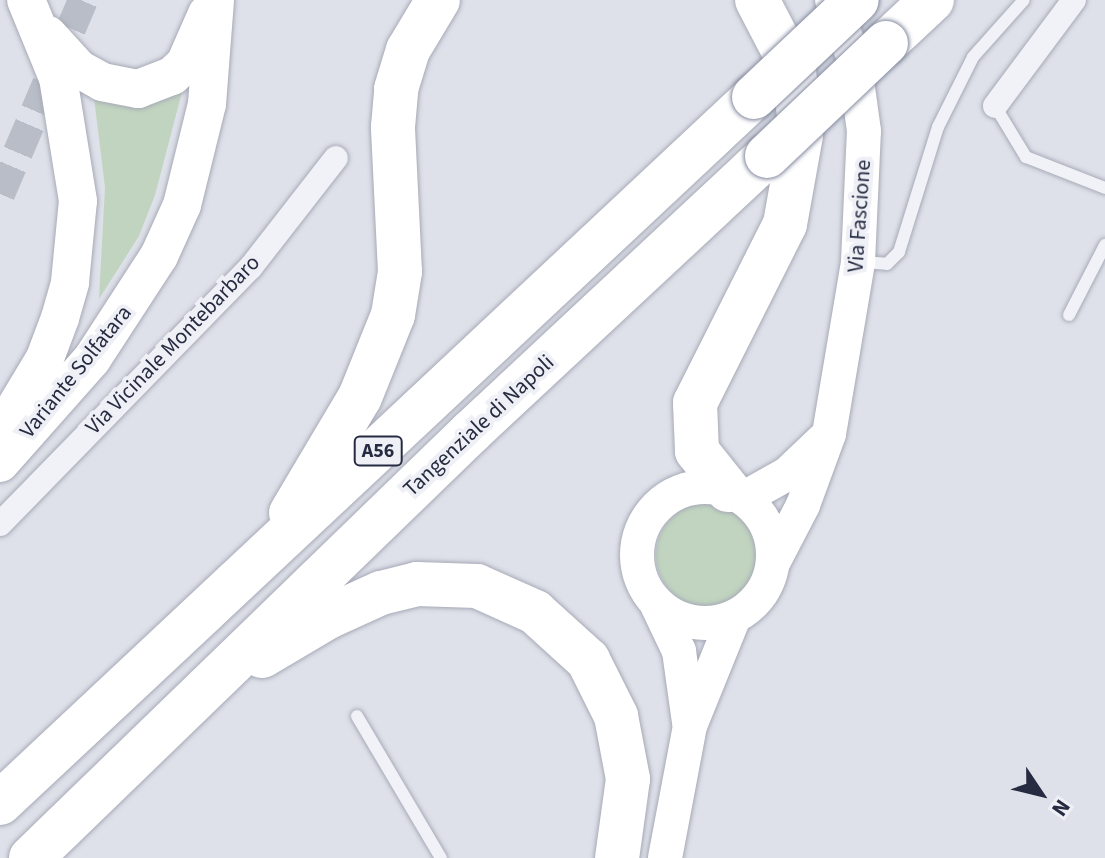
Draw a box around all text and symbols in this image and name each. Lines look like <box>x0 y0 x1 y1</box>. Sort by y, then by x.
street label: Via Fascione <box>843 159 877 273</box>
street label: Via Vicinale Montebarbaro <box>80 250 266 440</box>
street label: Variante Solfatara <box>14 300 138 444</box>
street label: Tangenziale di Napoli <box>398 349 560 503</box>
road number: A56 <box>352 435 404 467</box>
north arrow <box>1001 754 1081 834</box>
text: N <box>1043 793 1078 823</box>

